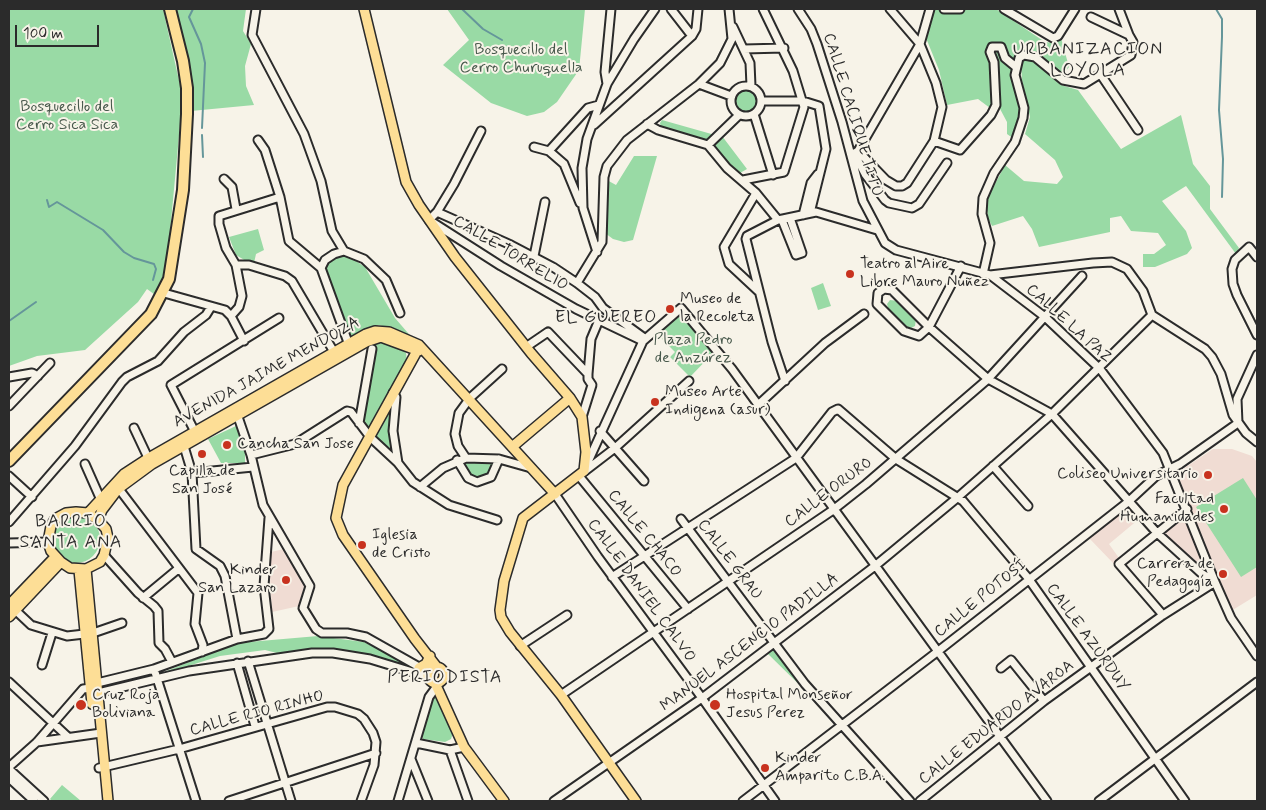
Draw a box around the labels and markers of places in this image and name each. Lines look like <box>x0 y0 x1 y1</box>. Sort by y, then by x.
place label: Teatro al Aire Libre Mauro Nuñez <box>860 255 989 293</box>
marker: Teatro al Aire Libre Mauro Nuñez <box>844 268 856 280</box>
place label: Museo de la Recoleta <box>680 290 755 328</box>
marker: Museo de la Recoleta <box>664 303 676 315</box>
place label: Museo Arte Indigena (asur) <box>665 383 770 421</box>
marker: Museo Arte Indigena (asur) <box>649 396 661 408</box>
place label: Cancha San Jose <box>237 435 354 455</box>
marker: Cancha San Jose <box>221 439 233 451</box>
marker: Capilla de San José <box>196 448 208 460</box>
place label: Capilla de San José <box>169 462 235 500</box>
place label: Coliseo Universitario <box>1057 465 1198 485</box>
marker: Coliseo Universitario <box>1202 469 1214 481</box>
place label: Facultad Humanidades <box>1120 490 1214 528</box>
marker: Facultad Humanidades <box>1218 503 1230 515</box>
place label: Iglesia de Cristo <box>372 526 431 564</box>
marker: Iglesia de Cristo <box>356 539 368 551</box>
place label: Carrera de Pedagogía <box>1137 555 1213 593</box>
place label: Kinder San Lazaro <box>198 561 276 599</box>
marker: Carrera de Pedagogía <box>1217 568 1229 580</box>
marker: Kinder San Lazaro <box>280 574 292 586</box>
place label: Cruz Roja Boliviana <box>92 686 160 724</box>
place label: Hospital Monseñor Jesus Perez <box>726 686 853 724</box>
marker: Cruz Roja Boliviana <box>74 698 88 712</box>
marker: Hospital Monseñor Jesus Perez <box>708 698 722 712</box>
place label: Kinder Amparito C.B.A. <box>775 749 886 787</box>
marker: Kinder Amparito C.B.A. <box>759 762 771 774</box>

